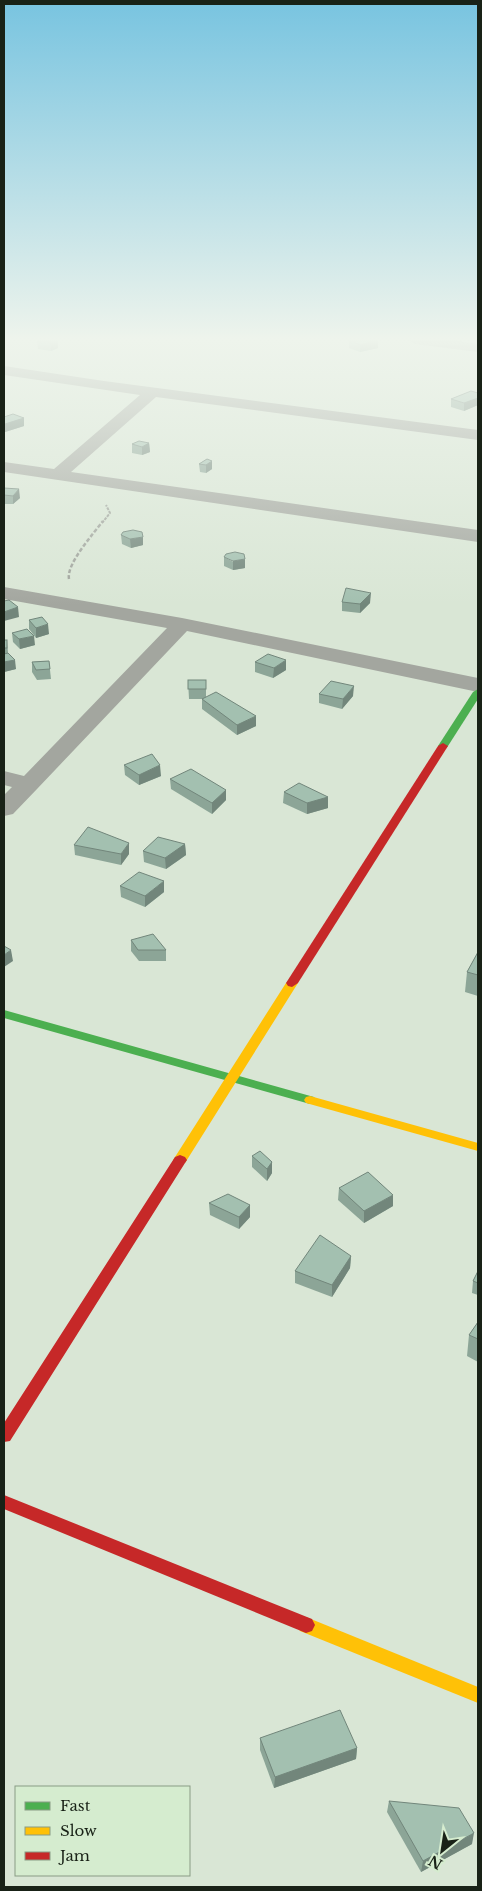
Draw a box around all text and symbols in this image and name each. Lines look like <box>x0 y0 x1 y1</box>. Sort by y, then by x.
legend <box>15 1786 190 1876</box>
text: Fast <box>60 1796 91 1815</box>
text: Slow <box>60 1821 97 1840</box>
north arrow <box>417 1826 467 1876</box>
text: Jam <box>58 1846 90 1865</box>
text: N <box>425 1851 446 1873</box>

